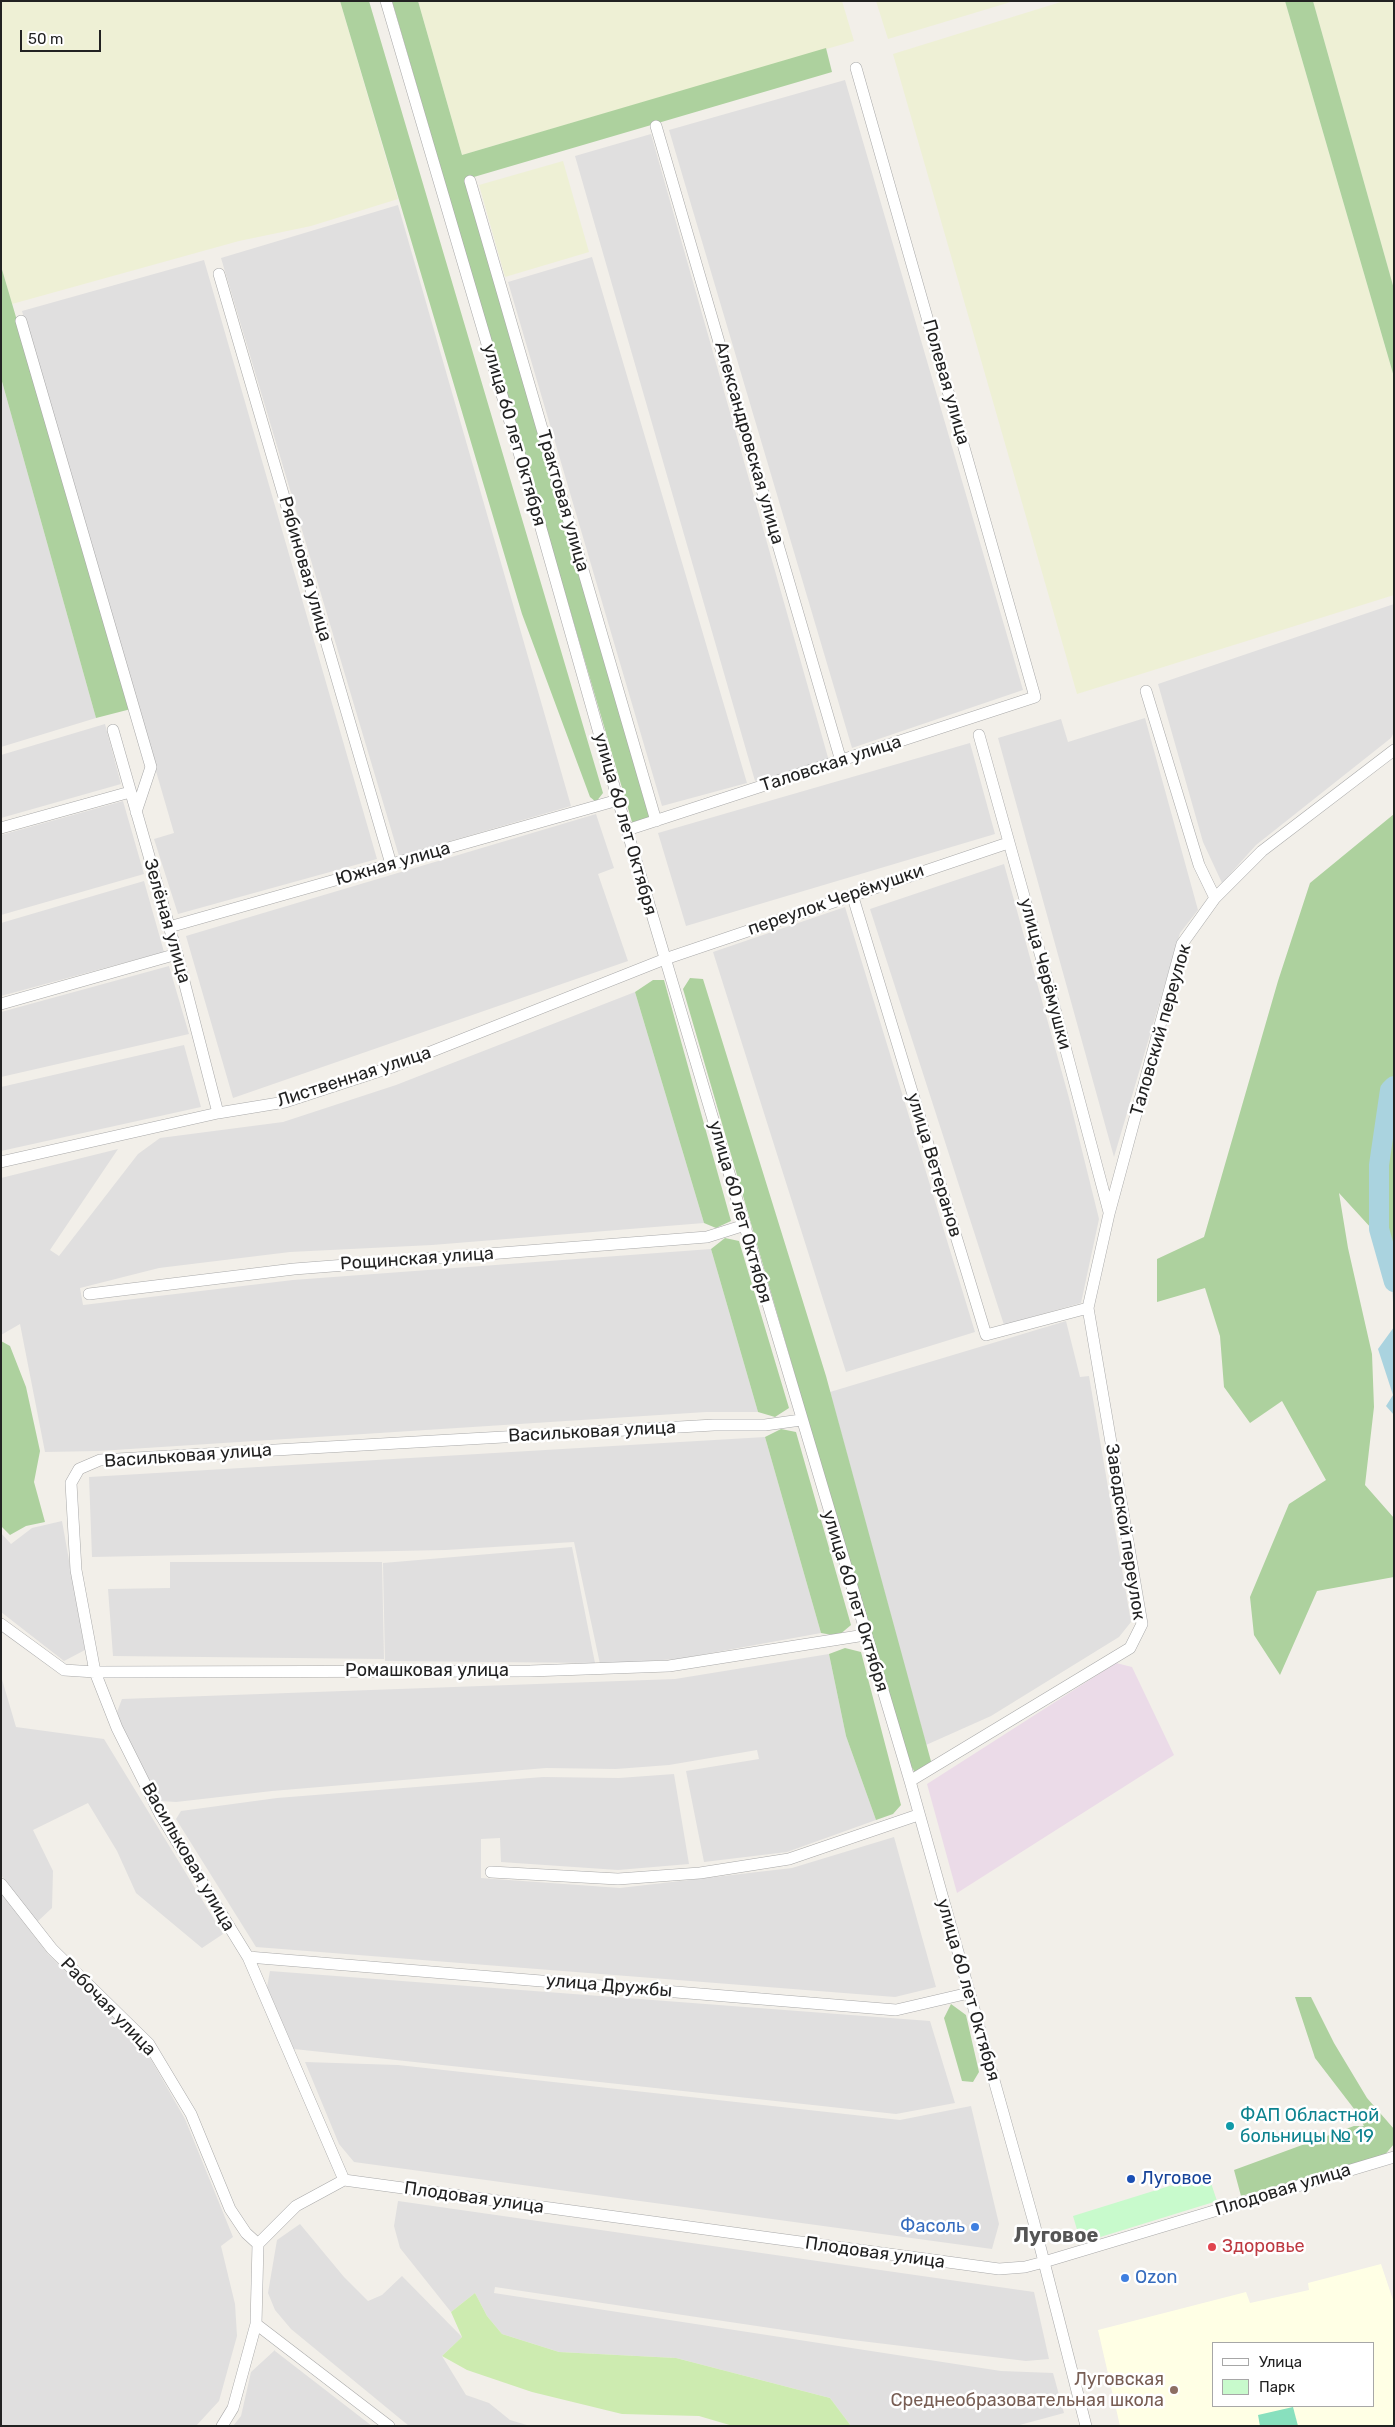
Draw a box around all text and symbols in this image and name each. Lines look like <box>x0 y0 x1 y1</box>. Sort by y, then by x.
scale bar <box>22 20 104 52</box>
text: 50 m <box>28 30 63 48</box>
street label: Полевая улица <box>918 317 974 447</box>
street label: Александровская улица <box>710 339 788 547</box>
street label: улица 60 лет Октября <box>478 341 550 529</box>
street label: Трактовая улица <box>532 428 594 574</box>
street label: Рябиновая улица <box>274 494 336 644</box>
street label: улица 60 лет Октября <box>589 730 661 918</box>
street label: Таловская улица <box>758 731 904 797</box>
street label: Южная улица <box>333 837 453 891</box>
street label: Зелёная улица <box>139 856 195 986</box>
street label: переулок Черёмушки <box>745 860 927 940</box>
street label: улица Черёмушки <box>1014 896 1076 1052</box>
street label: Таловский переулок <box>1126 941 1196 1119</box>
street label: Лиственная улица <box>274 1042 434 1112</box>
street label: улица Ветеранов <box>902 1090 966 1240</box>
street label: улица 60 лет Октября <box>704 1118 776 1306</box>
street label: Рощинская улица <box>339 1243 495 1275</box>
street label: Васильковая улица <box>508 1417 676 1447</box>
street label: Васильковая улица <box>104 1439 272 1473</box>
street label: Заводской переулок <box>1100 1442 1150 1622</box>
street label: улица 60 лет Октября <box>817 1508 893 1694</box>
street label: Ромашковая улица <box>345 1660 509 1682</box>
street label: Васильковая улица <box>137 1779 239 1935</box>
street label: улица 60 лет Октября <box>932 1896 1004 2084</box>
street label: Рабочая улица <box>56 1953 160 2061</box>
street label: улица Дружбы <box>545 1970 673 2002</box>
place label: ФАП Областной больницы № 19 <box>1240 2105 1379 2148</box>
marker: ФАП Областной больницы № 19 <box>1224 2120 1236 2132</box>
street label: Плодовая улица <box>1213 2159 1353 2221</box>
place label: Луговое <box>1141 2168 1212 2190</box>
marker: Луговое <box>1125 2173 1137 2185</box>
street label: Плодовая улица <box>403 2178 545 2218</box>
place label: Фасоль <box>900 2216 965 2238</box>
marker: Фасоль <box>969 2221 981 2233</box>
district label: Луговое <box>1014 2224 1098 2248</box>
street label: Плодовая улица <box>804 2233 946 2273</box>
place label: Здоровье <box>1222 2236 1305 2258</box>
marker: Здоровье <box>1206 2241 1218 2253</box>
place label: Ozon <box>1135 2267 1177 2289</box>
marker: Ozon <box>1119 2272 1131 2284</box>
legend <box>1212 2342 1375 2407</box>
text: Улица <box>1259 2353 1302 2371</box>
place label: Луговская Среднеобразовательная школа <box>891 2369 1164 2412</box>
text: Парк <box>1259 2378 1295 2396</box>
marker: Луговская Среднеобразовательная школа <box>1168 2384 1180 2396</box>

